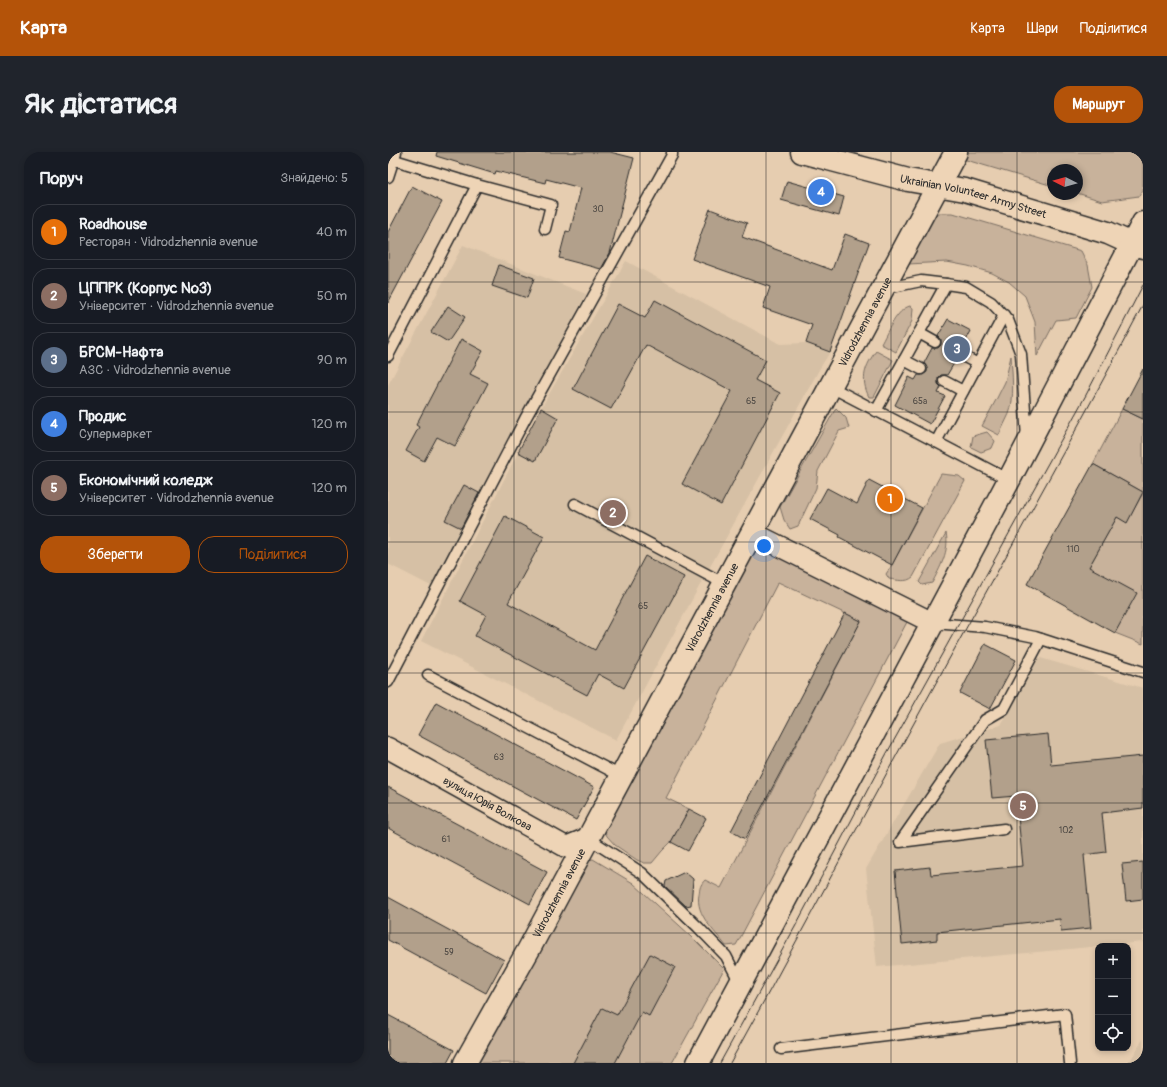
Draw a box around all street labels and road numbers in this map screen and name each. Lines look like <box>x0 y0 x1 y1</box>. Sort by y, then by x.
street label: Ukrainian Volunteer Army Street <box>898 172 1049 221</box>
street label: Vidrodzhennia avenue <box>836 275 895 369</box>
street label: Vidrodzhennia avenue <box>683 560 742 655</box>
street label: вулиця Юрія Волкова <box>441 774 534 834</box>
street label: Vidrodzhennia avenue <box>530 846 589 940</box>

